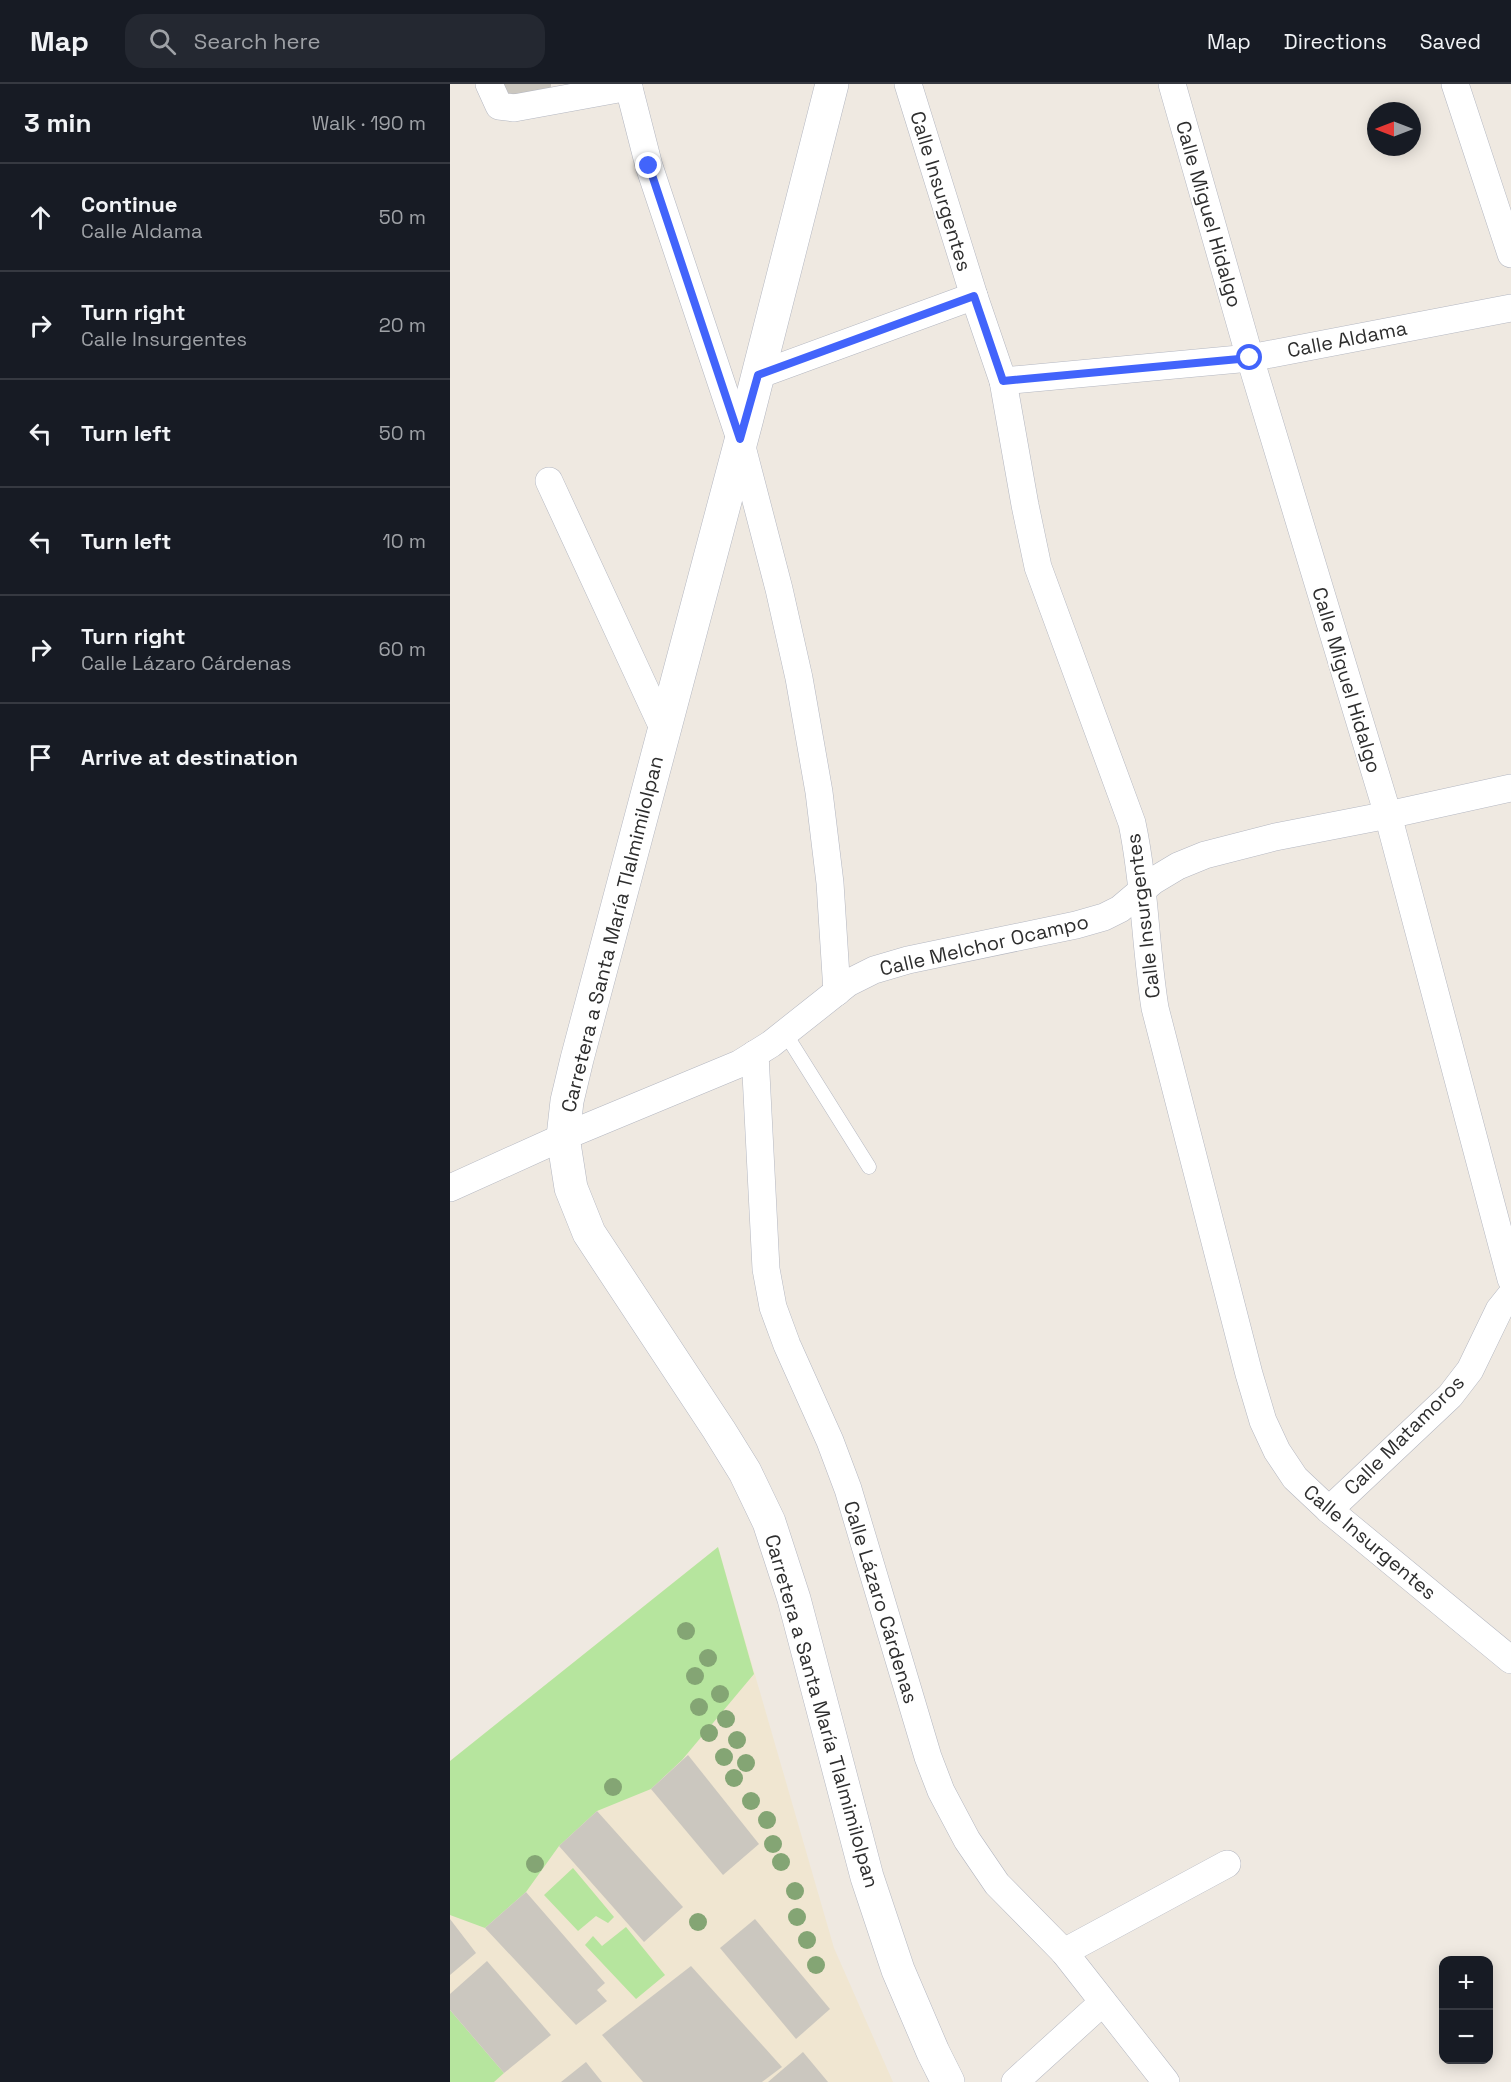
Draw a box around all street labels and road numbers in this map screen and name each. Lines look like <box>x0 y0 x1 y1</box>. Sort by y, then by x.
street label: Calle Insurgentes <box>904 108 978 274</box>
street label: Calle Miguel Hidalgo <box>1170 118 1248 310</box>
street label: Calle Aldama <box>1285 315 1409 363</box>
street label: Calle Miguel Hidalgo <box>1306 584 1388 776</box>
street label: Carretera a Santa María Tlalmimilolpan <box>555 753 669 1115</box>
street label: Calle Insurgentes <box>1120 832 1166 1000</box>
street label: Calle Melchor Ocampo <box>877 908 1091 982</box>
street label: Calle Matamoros <box>1338 1369 1470 1501</box>
street label: Calle Insurgentes <box>1298 1479 1442 1605</box>
street label: Calle Lázaro Cárdenas <box>838 1498 924 1706</box>
street label: Carretera a Santa María Tlalmimilolpan <box>759 1531 885 1891</box>

